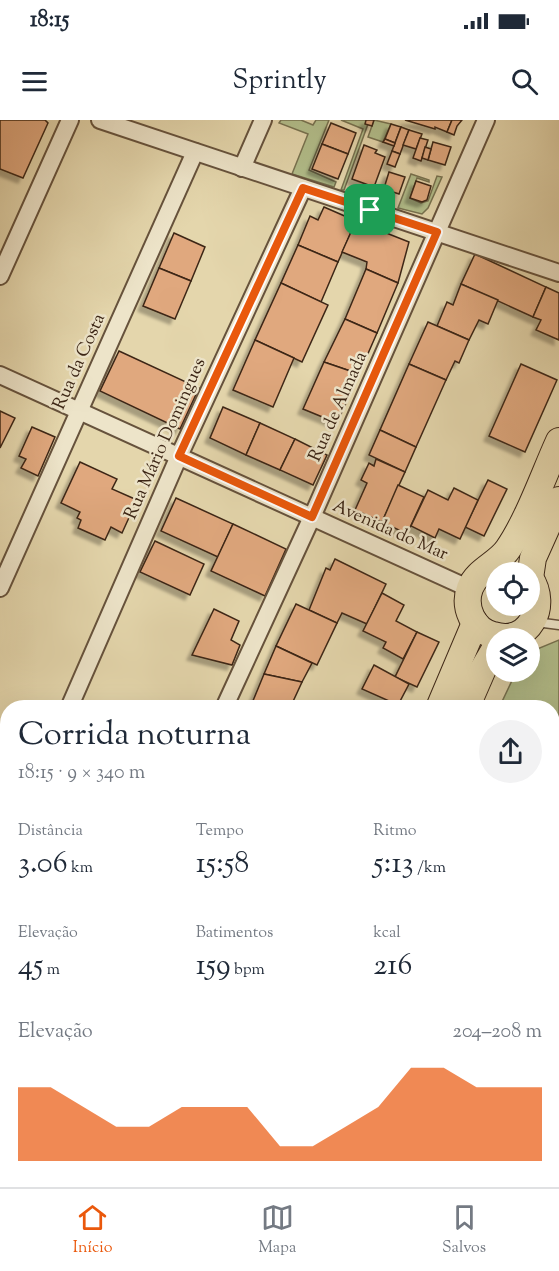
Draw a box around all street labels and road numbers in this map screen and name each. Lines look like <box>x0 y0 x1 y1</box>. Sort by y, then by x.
street label: Rua da Costa <box>47 310 113 414</box>
street label: Rua de Almada <box>303 348 375 466</box>
street label: Rua Mário Domingues <box>119 354 213 524</box>
street label: Avenida do Mar <box>328 494 452 568</box>

